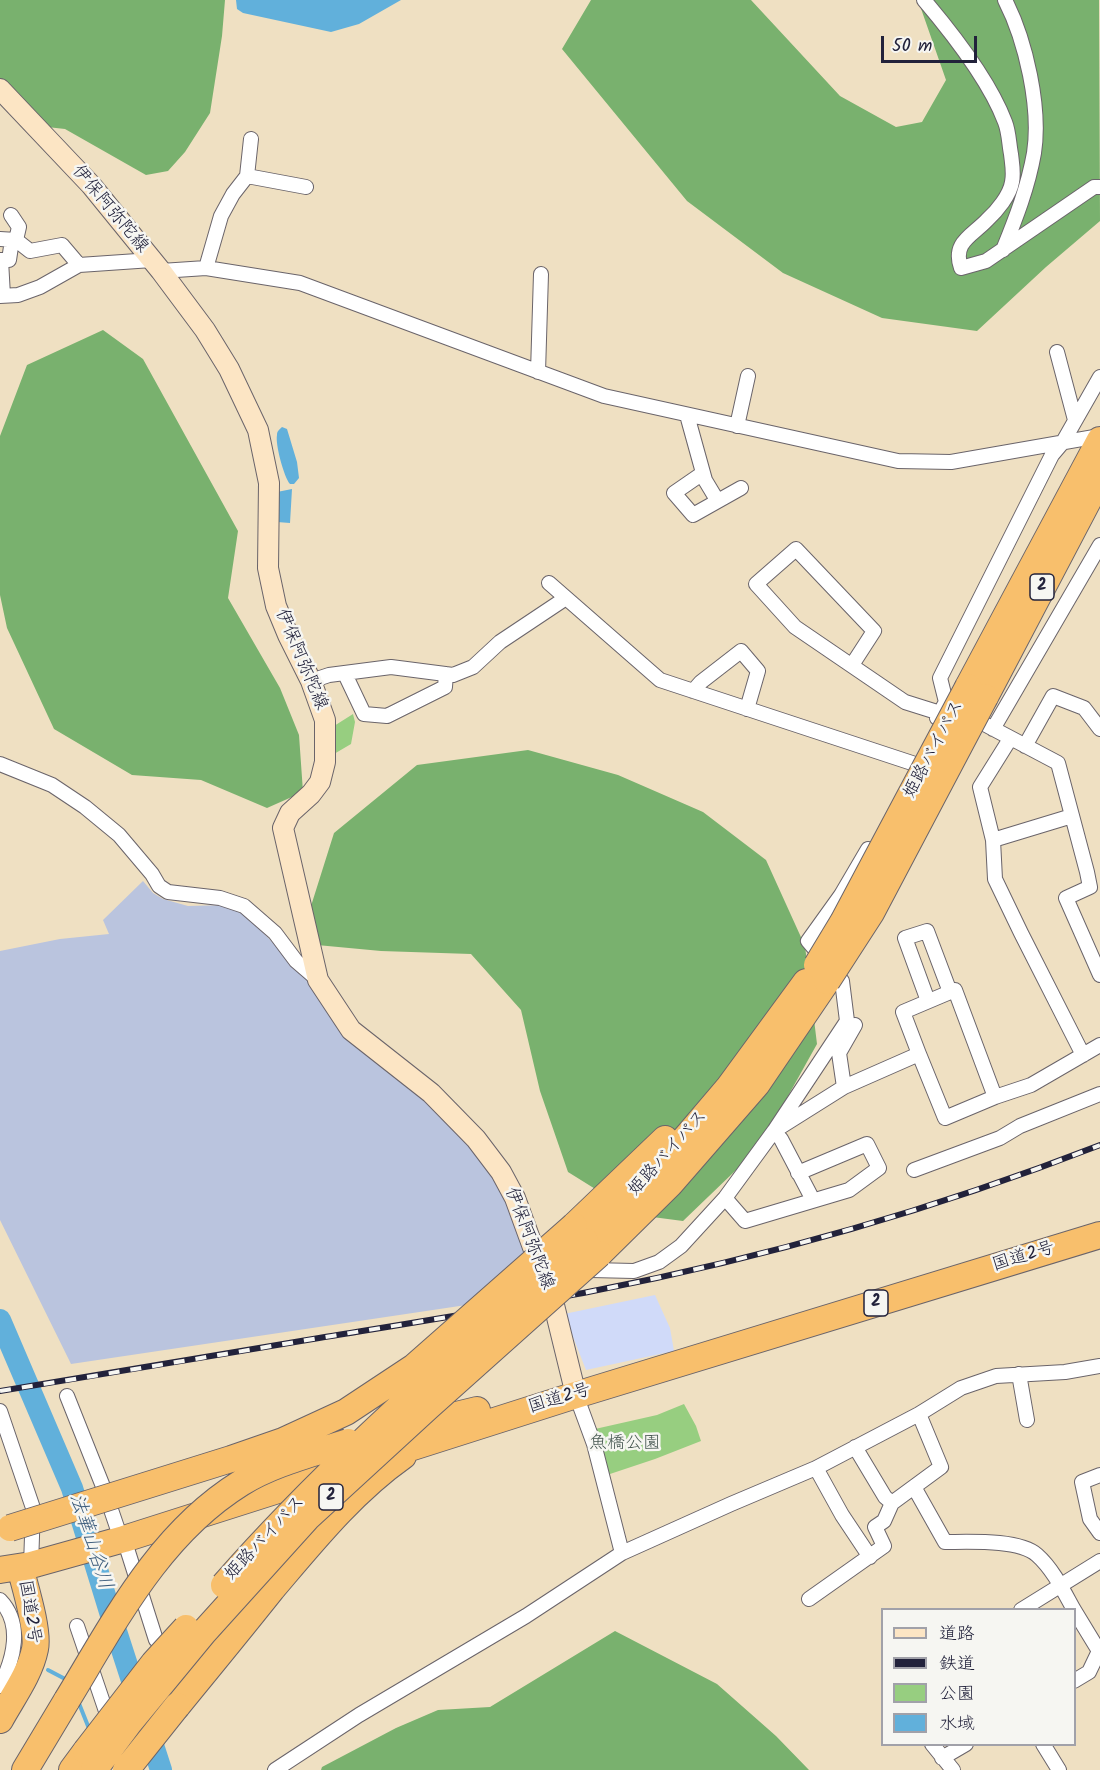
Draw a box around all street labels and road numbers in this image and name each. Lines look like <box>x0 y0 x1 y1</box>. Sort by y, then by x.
street label: 伊保阿弥陀線 <box>66 162 152 258</box>
road number: 2 <box>1030 574 1054 600</box>
street label: 伊保阿弥陀線 <box>269 606 331 714</box>
street label: 姫路バイパス <box>900 697 970 803</box>
street label: 姫路バイパス <box>625 1107 713 1201</box>
street label: 伊保阿弥陀線 <box>499 1185 557 1293</box>
street label: 国道2号 <box>990 1238 1058 1278</box>
road number: 2 <box>864 1290 888 1316</box>
street label: 国道2号 <box>526 1380 594 1420</box>
road number: 2 <box>319 1484 343 1510</box>
street label: 姫路バイパス <box>221 1492 311 1586</box>
street label: 国道2号 <box>12 1578 44 1646</box>

